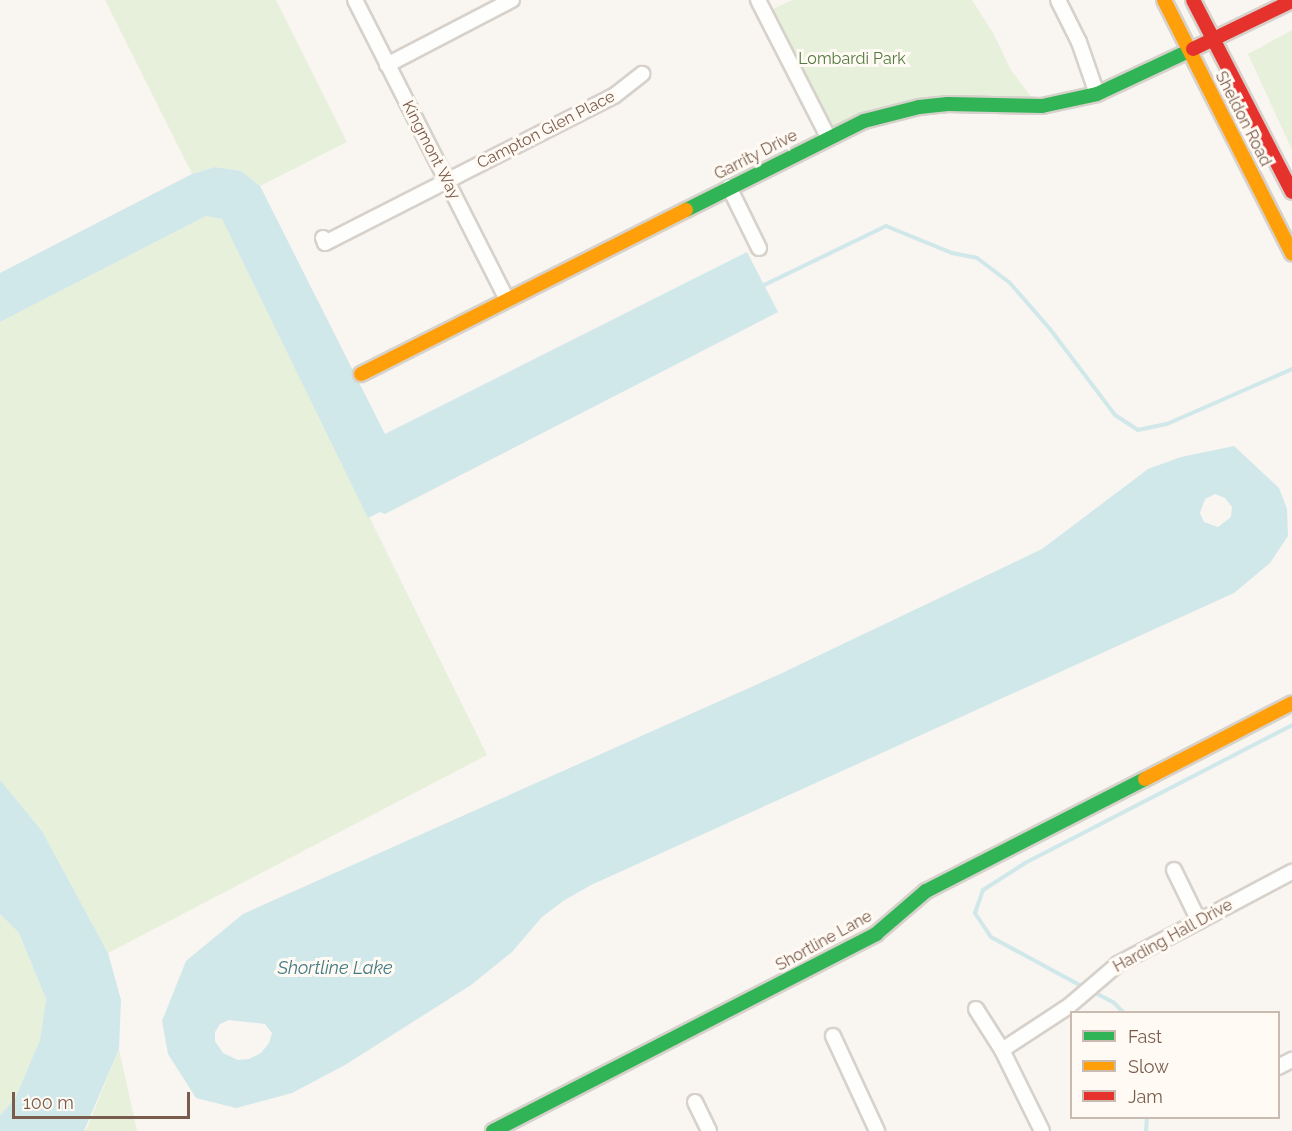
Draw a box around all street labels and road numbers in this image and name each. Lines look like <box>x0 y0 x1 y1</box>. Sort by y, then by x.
street label: Sheldon Road <box>1211 68 1275 170</box>
street label: Campton Glen Place <box>474 87 618 173</box>
street label: Kingmont Way <box>398 97 464 203</box>
street label: Garrity Drive <box>711 126 801 184</box>
street label: Harding Hall Drive <box>1110 895 1236 977</box>
street label: Shortline Lane <box>773 907 875 975</box>

